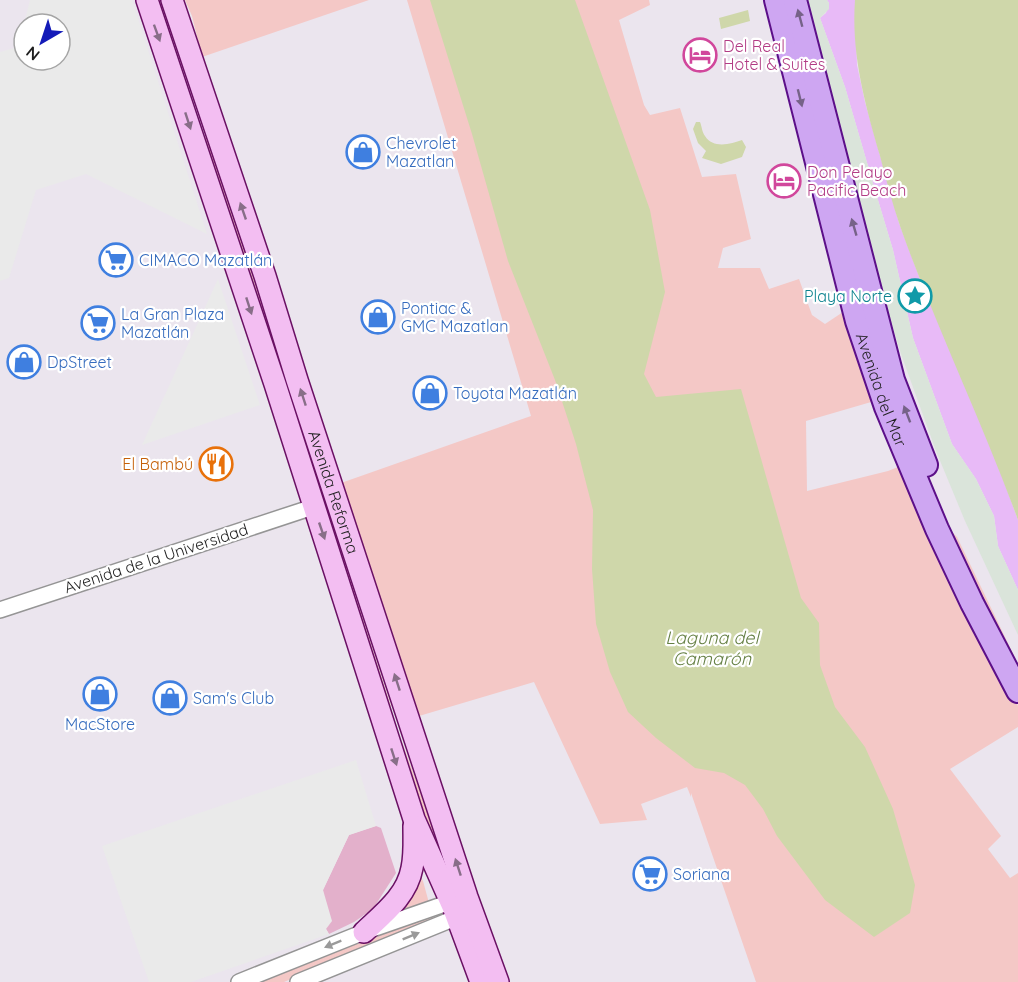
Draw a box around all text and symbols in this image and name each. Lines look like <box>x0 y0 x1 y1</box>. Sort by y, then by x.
one-way arrow <box>794 9 804 27</box>
north arrow <box>12 12 72 72</box>
one-way arrow <box>153 24 163 42</box>
place label: Del Real Hotel & Suites <box>723 36 825 74</box>
hotel icon: Del Real Hotel & Suites <box>682 37 718 73</box>
text: N <box>22 42 43 65</box>
one-way arrow <box>795 89 805 107</box>
one-way arrow <box>183 112 193 130</box>
place label: Chevrolet Mazatlan <box>386 133 456 171</box>
shop icon: Chevrolet Mazatlan <box>345 134 381 170</box>
place label: Don Pelayo Pacific Beach <box>807 162 906 200</box>
hotel icon: Don Pelayo Pacific Beach <box>766 163 802 199</box>
one-way arrow <box>238 202 248 220</box>
one-way arrow <box>849 218 858 236</box>
supermarket icon: CIMACO Mazatlán <box>98 242 134 278</box>
place label: CIMACO Mazatlán <box>139 250 272 270</box>
place icon: Playa Norte <box>897 278 933 314</box>
place label: Playa Norte <box>804 286 892 306</box>
one-way arrow <box>244 297 254 315</box>
place label: Pontiac & GMC Mazatlan <box>401 298 509 336</box>
shop icon: Pontiac & GMC Mazatlan <box>360 299 396 335</box>
place label: La Gran Plaza Mazatlán <box>121 304 224 342</box>
supermarket icon: La Gran Plaza Mazatlán <box>80 305 116 341</box>
street label: Avenida del Mar <box>852 330 911 450</box>
shop icon: DpStreet <box>6 344 42 380</box>
place label: DpStreet <box>47 352 112 372</box>
shop icon: Toyota Mazatlán <box>412 375 448 411</box>
place label: Toyota Mazatlán <box>453 383 577 403</box>
one-way arrow <box>297 388 307 406</box>
one-way arrow <box>901 405 911 423</box>
street label: Avenida Reforma <box>304 428 363 556</box>
restaurant icon: El Bambú <box>198 446 234 482</box>
place label: El Bambú <box>122 454 193 474</box>
street label: Avenida de la Universidad <box>61 519 251 597</box>
one-way arrow <box>317 522 327 540</box>
water label: Laguna del Camarón <box>665 626 760 670</box>
one-way arrow <box>391 673 401 691</box>
shop icon: MacStore <box>82 676 118 712</box>
shop icon: Sam's Club <box>152 680 188 716</box>
place label: Sam's Club <box>193 688 274 708</box>
place label: MacStore <box>65 714 135 734</box>
one-way arrow <box>390 748 400 766</box>
supermarket icon: Soriana <box>632 856 668 892</box>
one-way arrow <box>452 858 462 876</box>
place label: Soriana <box>673 864 730 884</box>
one-way arrow <box>402 931 420 941</box>
one-way arrow <box>324 940 342 949</box>

